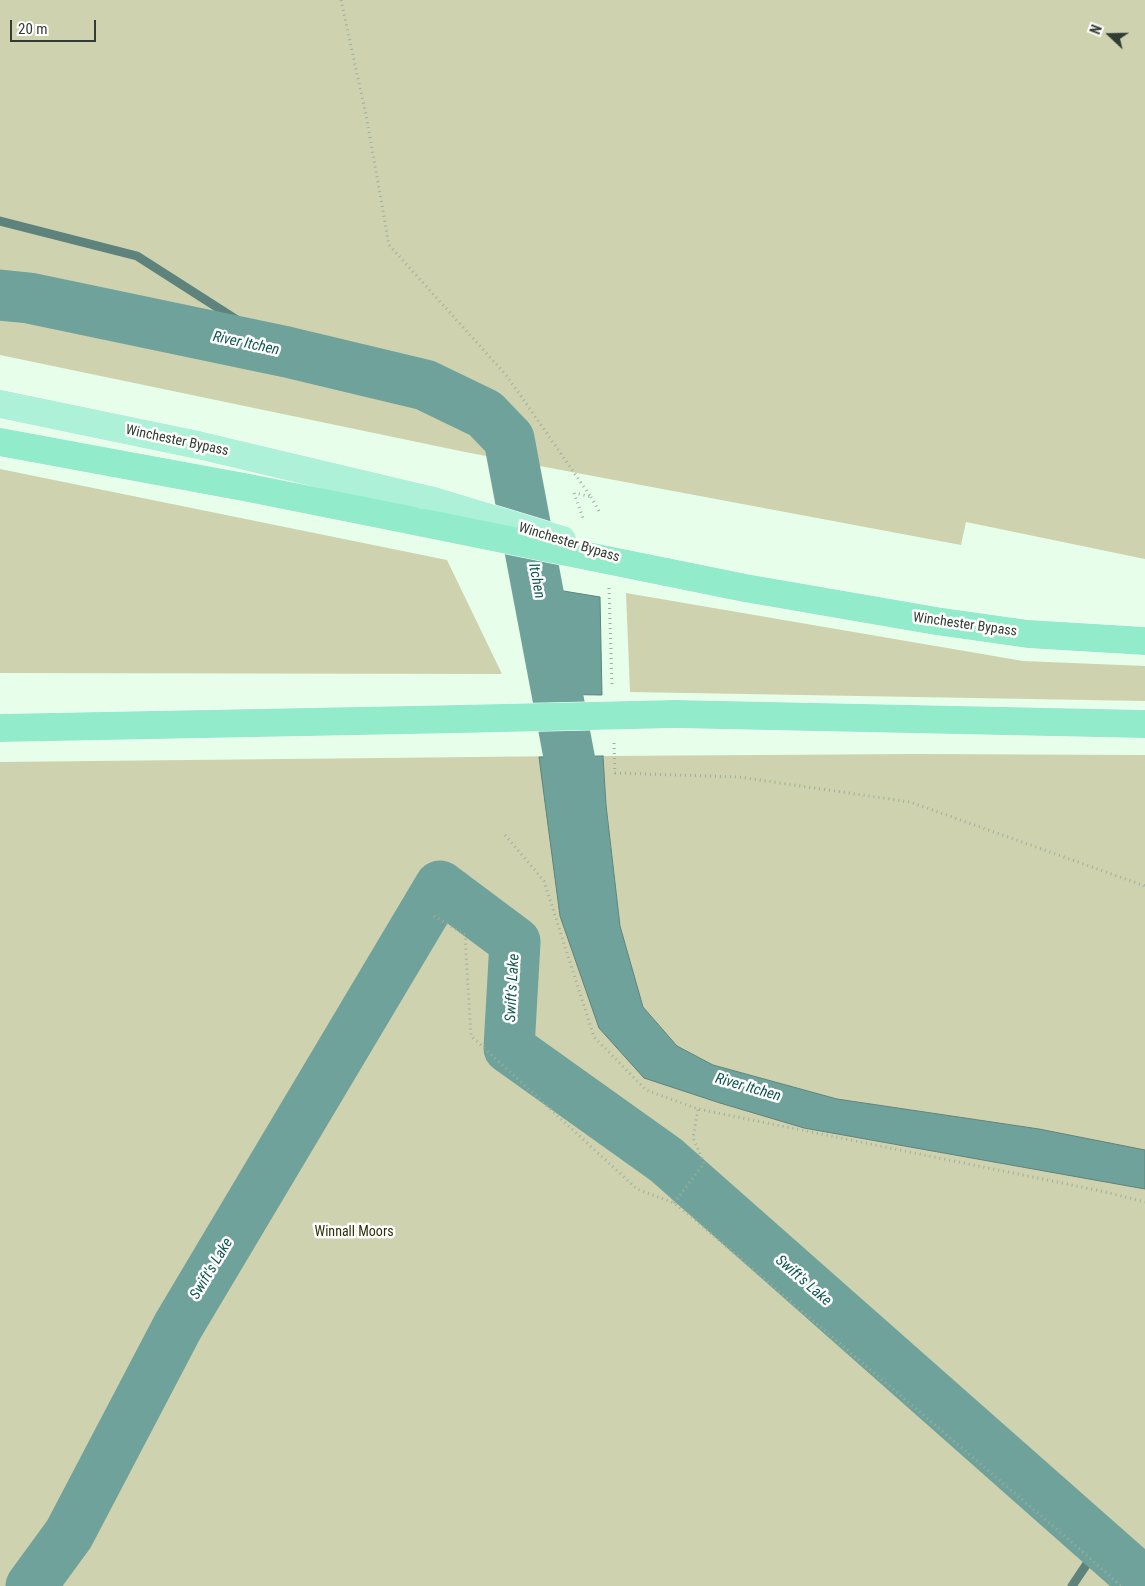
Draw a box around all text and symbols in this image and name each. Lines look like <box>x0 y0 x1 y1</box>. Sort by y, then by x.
scale bar <box>12 10 99 42</box>
north arrow <box>1085 10 1135 60</box>
text: 20 m <box>18 20 48 38</box>
text: N <box>1087 23 1105 37</box>
water label: River Itchen <box>211 328 281 360</box>
street label: Winchester Bypass <box>124 422 230 460</box>
street label: Winchester Bypass <box>516 520 622 566</box>
water label: Itchen <box>524 562 548 600</box>
street label: Winchester Bypass <box>912 609 1018 641</box>
water label: Swift's Lake <box>502 953 524 1023</box>
water label: River Itchen <box>713 1070 783 1106</box>
park label: Winnall Moors <box>314 1224 394 1240</box>
water label: Swift's Lake <box>187 1235 237 1303</box>
water label: Swift's Lake <box>771 1252 835 1310</box>

